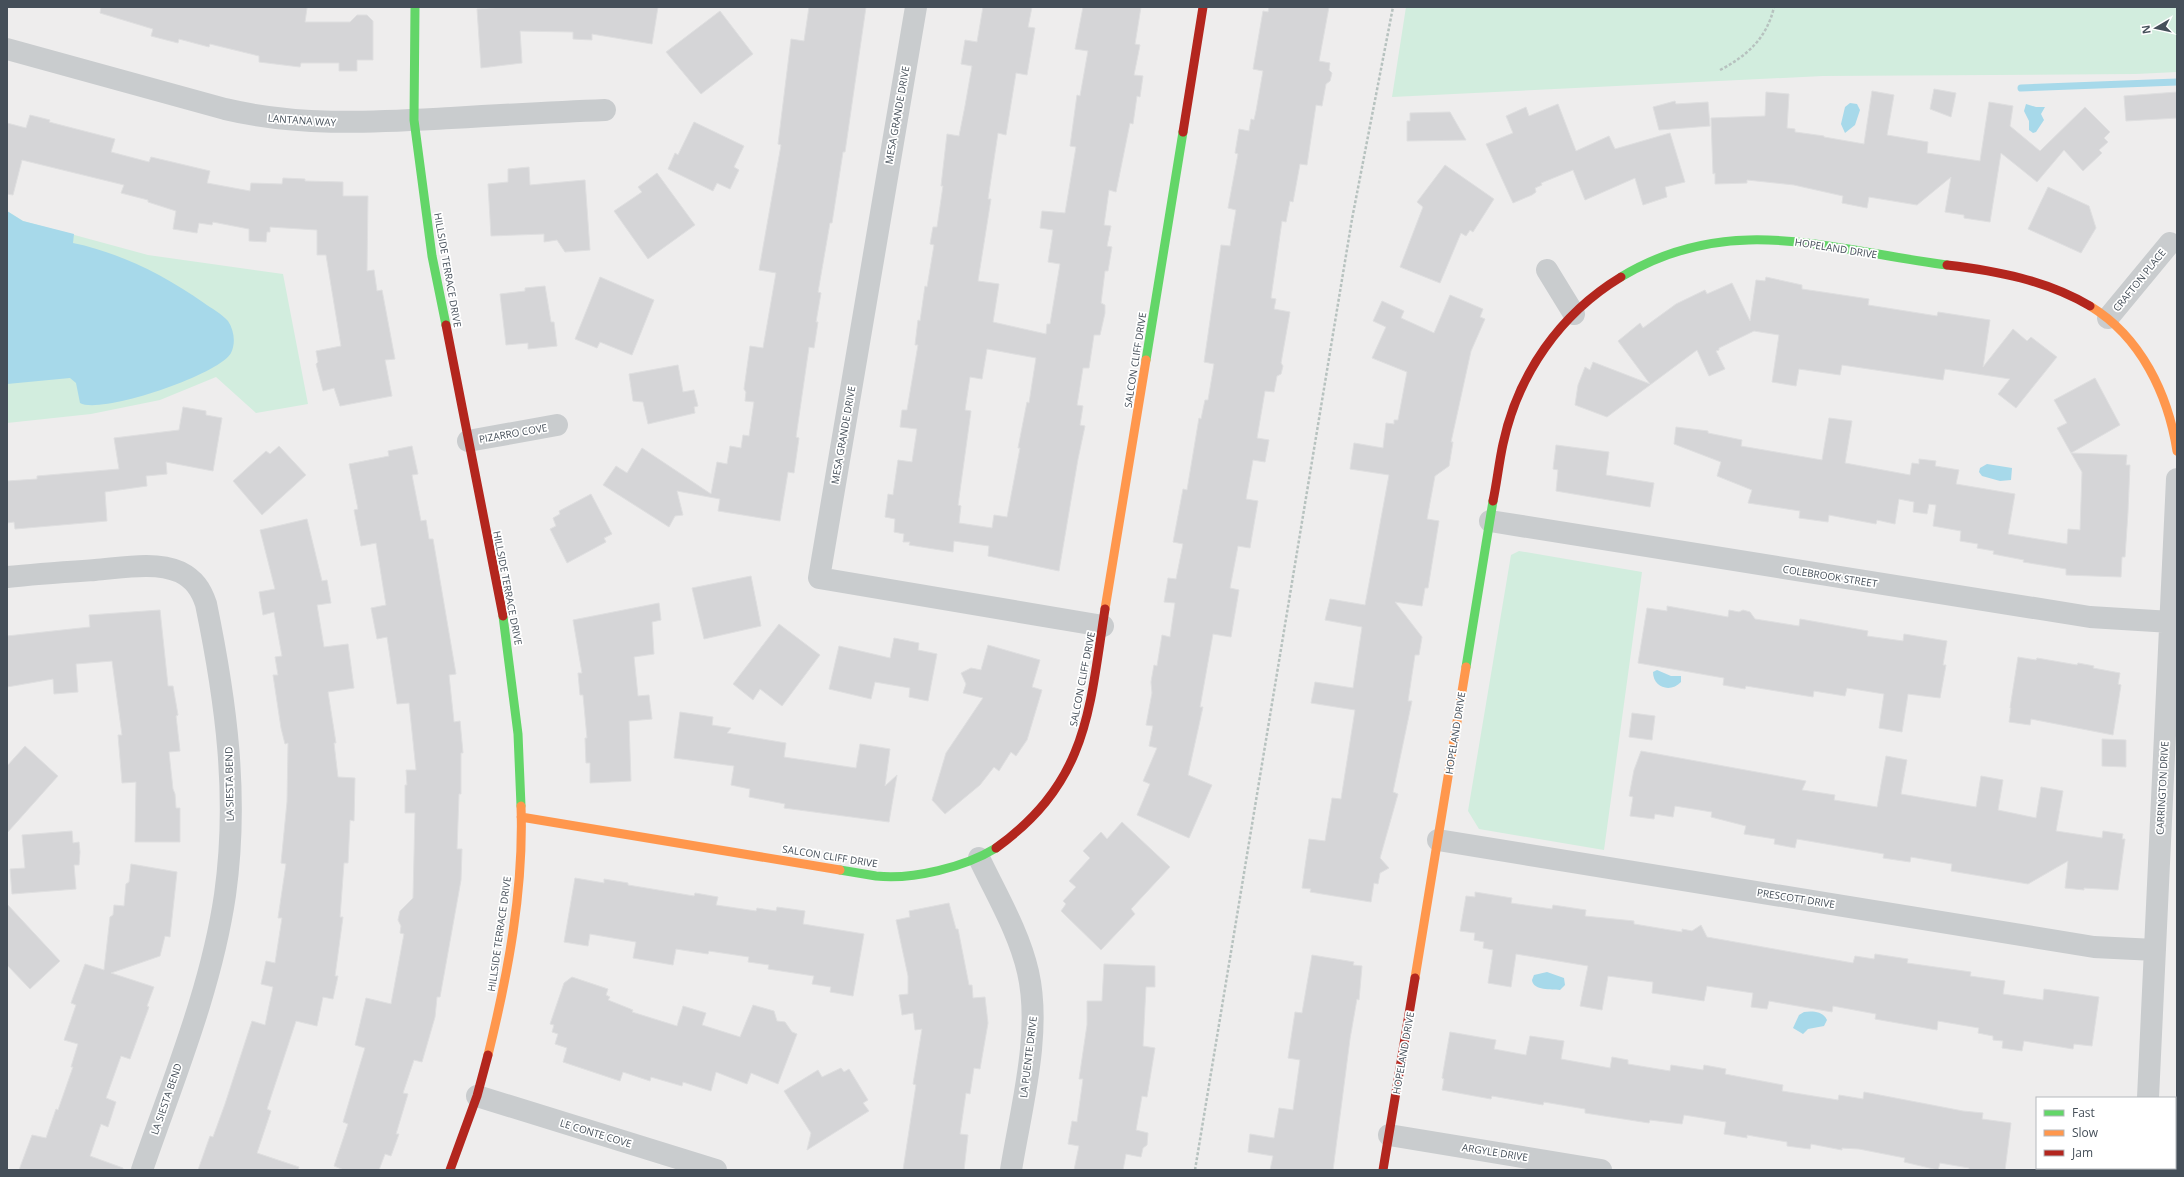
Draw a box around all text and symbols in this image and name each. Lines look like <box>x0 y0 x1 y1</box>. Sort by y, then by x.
north arrow <box>2136 8 2176 48</box>
text: N <box>2138 24 2154 35</box>
street label: MESA GRANDE DRIVE <box>881 65 913 165</box>
street label: LANTANA WAY <box>267 111 337 129</box>
street label: HILLSIDE TERRACE DRIVE <box>431 212 465 328</box>
street label: HOPELAND DRIVE <box>1794 235 1878 261</box>
street label: CRAFTON PLACE <box>2109 246 2169 314</box>
street label: SALCON CLIFF DRIVE <box>1121 311 1149 409</box>
street label: MESA GRANDE DRIVE <box>827 385 859 485</box>
street label: PIZARRO COVE <box>478 420 548 446</box>
street label: HILLSIDE TERRACE DRIVE <box>490 530 526 646</box>
street label: COLEBROOK STREET <box>1782 562 1879 590</box>
street label: SALCON CLIFF DRIVE <box>1066 630 1098 728</box>
street label: HOPELAND DRIVE <box>1442 691 1468 775</box>
street label: CARRINGTON DRIVE <box>2153 741 2171 835</box>
street label: LA SIESTA BEND <box>221 747 237 821</box>
street label: SALCON CLIFF DRIVE <box>781 842 879 870</box>
street label: HILLSIDE TERRACE DRIVE <box>484 875 514 993</box>
street label: PRESCOTT DRIVE <box>1756 885 1836 911</box>
street label: HOPELAND DRIVE <box>1389 1011 1417 1095</box>
street label: LA PUENTE DRIVE <box>1016 1015 1040 1099</box>
street label: LA SIESTA BEND <box>147 1061 185 1137</box>
legend <box>2036 1097 2176 1169</box>
text: Fast <box>2072 1104 2095 1121</box>
street label: LE CONTE COVE <box>558 1115 634 1151</box>
text: Slow <box>2072 1124 2099 1141</box>
street label: ARGYLE DRIVE <box>1461 1140 1529 1164</box>
text: Jam <box>2071 1144 2093 1161</box>

